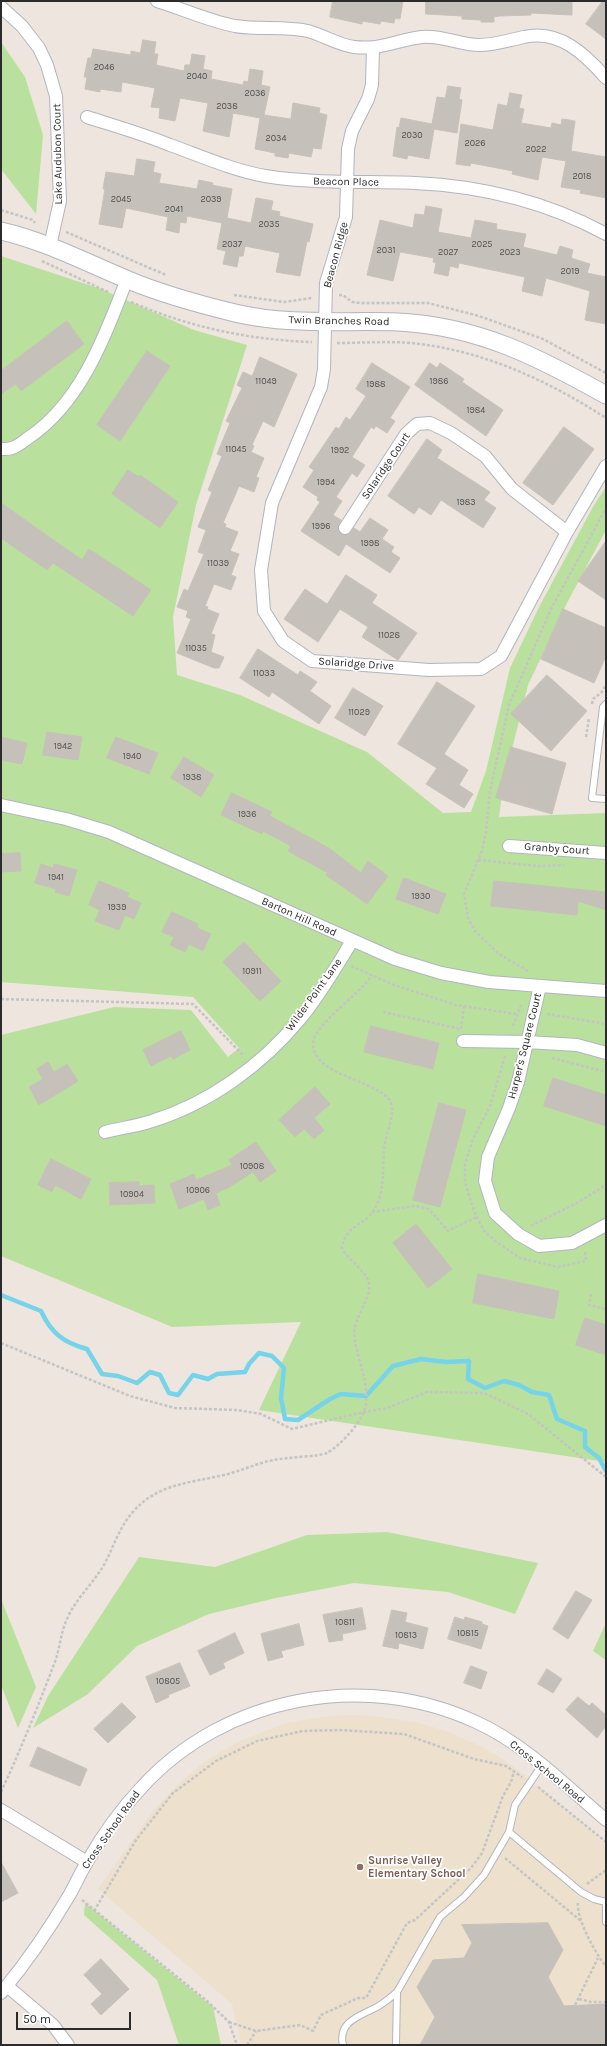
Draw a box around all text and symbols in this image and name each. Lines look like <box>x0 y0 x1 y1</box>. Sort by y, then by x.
house number: 2046 <box>94 62 114 72</box>
house number: 2040 <box>187 71 207 81</box>
house number: 2036 <box>244 88 266 98</box>
house number: 2038 <box>216 101 238 111</box>
street label: Lake Audubon Court <box>51 103 65 205</box>
house number: 2030 <box>401 130 423 140</box>
house number: 2034 <box>266 133 286 143</box>
house number: 2026 <box>465 138 485 148</box>
house number: 2022 <box>526 144 546 154</box>
house number: 2018 <box>572 171 592 181</box>
street label: Beacon Place <box>313 175 379 189</box>
house number: 2045 <box>111 194 131 204</box>
house number: 2039 <box>200 194 222 204</box>
house number: 2041 <box>165 204 183 214</box>
house number: 2035 <box>259 219 279 229</box>
street label: Beacon Ridge <box>321 221 351 289</box>
house number: 2037 <box>222 239 242 249</box>
house number: 2025 <box>472 239 492 249</box>
house number: 2031 <box>377 245 395 255</box>
house number: 2027 <box>438 247 458 257</box>
house number: 2023 <box>499 247 521 257</box>
house number: 2019 <box>561 266 579 276</box>
street label: Twin Branches Road <box>288 314 390 328</box>
house number: 11049 <box>255 376 277 386</box>
house number: 1986 <box>430 376 448 386</box>
house number: 1988 <box>366 379 386 389</box>
house number: 1984 <box>467 405 485 415</box>
street label: Solaridge Court <box>359 430 413 502</box>
house number: 11045 <box>225 444 247 454</box>
house number: 1992 <box>331 445 349 455</box>
house number: 1994 <box>317 477 335 487</box>
house number: 1983 <box>456 497 476 507</box>
house number: 1996 <box>312 521 330 531</box>
house number: 1998 <box>361 538 379 548</box>
house number: 11039 <box>207 558 229 568</box>
house number: 11028 <box>378 630 400 640</box>
house number: 11035 <box>185 643 207 653</box>
street label: Solaridge Drive <box>318 655 394 673</box>
house number: 11033 <box>253 668 275 678</box>
house number: 11029 <box>348 707 370 717</box>
house number: 1942 <box>54 741 72 751</box>
house number: 1940 <box>123 751 141 761</box>
house number: 1938 <box>182 772 202 782</box>
house number: 1936 <box>238 809 256 819</box>
street label: Granby Court <box>524 840 590 858</box>
house number: 1941 <box>48 872 64 882</box>
house number: 1930 <box>412 891 430 901</box>
street label: Barton Hill Road <box>259 894 339 940</box>
house number: 1939 <box>108 902 126 912</box>
street label: Wilder Point Lane <box>283 956 345 1034</box>
house number: 10911 <box>242 966 262 976</box>
street label: Harper's Square Court <box>505 992 545 1100</box>
house number: 10908 <box>240 1161 264 1171</box>
house number: 10906 <box>186 1185 210 1195</box>
house number: 10904 <box>120 1189 144 1199</box>
house number: 10811 <box>335 1617 355 1627</box>
house number: 10815 <box>457 1628 479 1638</box>
house number: 10813 <box>395 1630 417 1640</box>
house number: 10805 <box>156 1676 180 1686</box>
street label: Cross School Road <box>507 1738 587 1806</box>
street label: Cross School Road <box>79 1788 143 1872</box>
place label: Sunrise Valley Elementary School <box>368 1854 466 1880</box>
marker: Sunrise Valley Elementary School <box>355 1862 365 1872</box>
scale bar <box>18 2004 133 2030</box>
text: 50 m <box>23 2012 51 2026</box>

